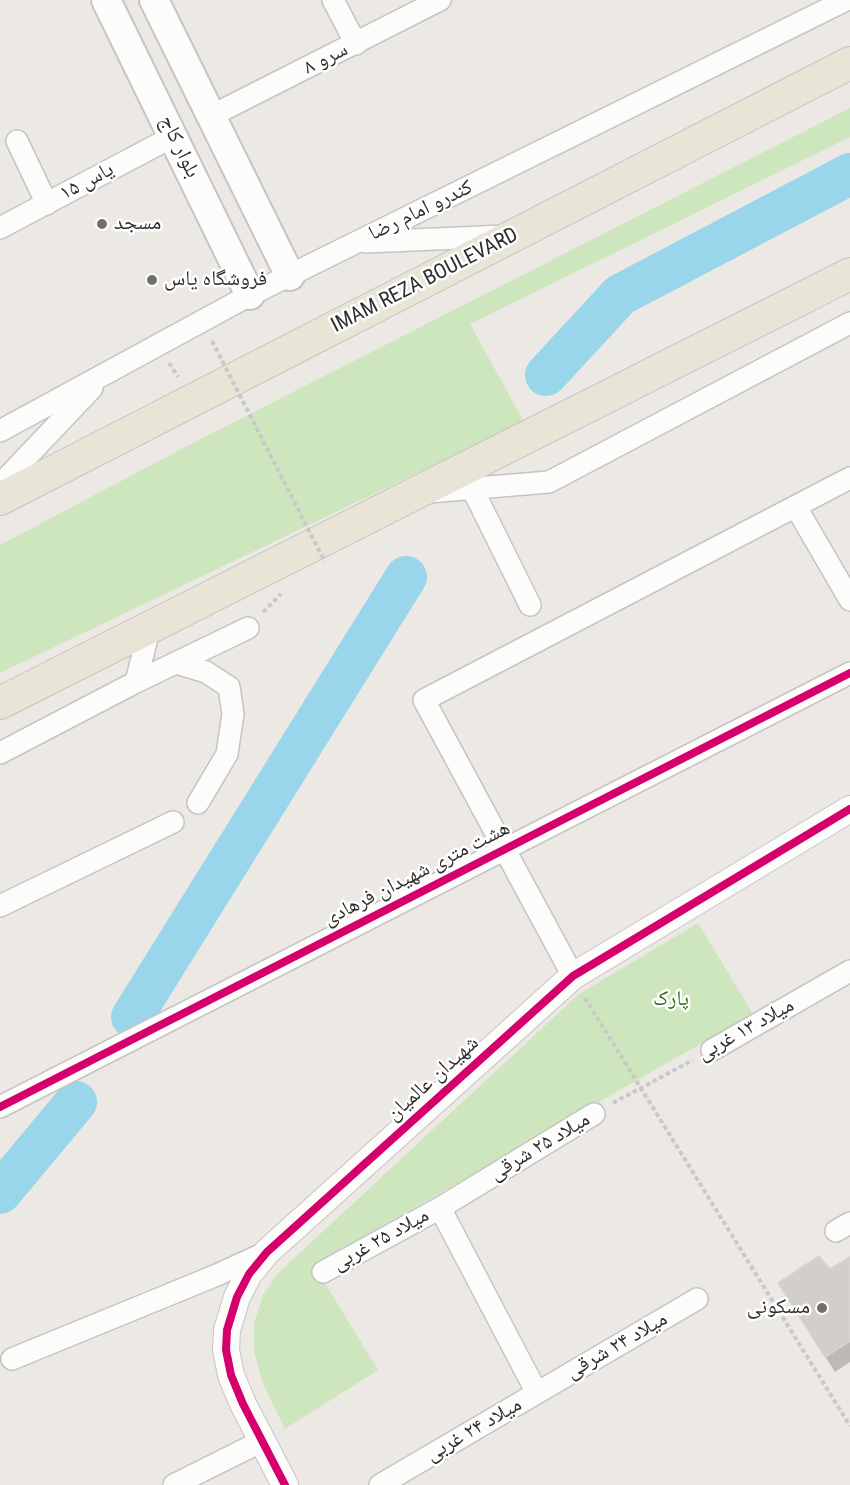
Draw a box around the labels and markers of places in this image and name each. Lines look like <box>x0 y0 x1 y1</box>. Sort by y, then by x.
place label: مسجد <box>114 211 161 237</box>
marker: مسجد <box>95 217 109 231</box>
place label: فروشگاه یاس <box>164 267 267 293</box>
marker: فروشگاه یاس <box>145 273 159 287</box>
place label: مسکونی <box>747 1295 810 1321</box>
marker: مسکونی <box>815 1301 829 1315</box>

